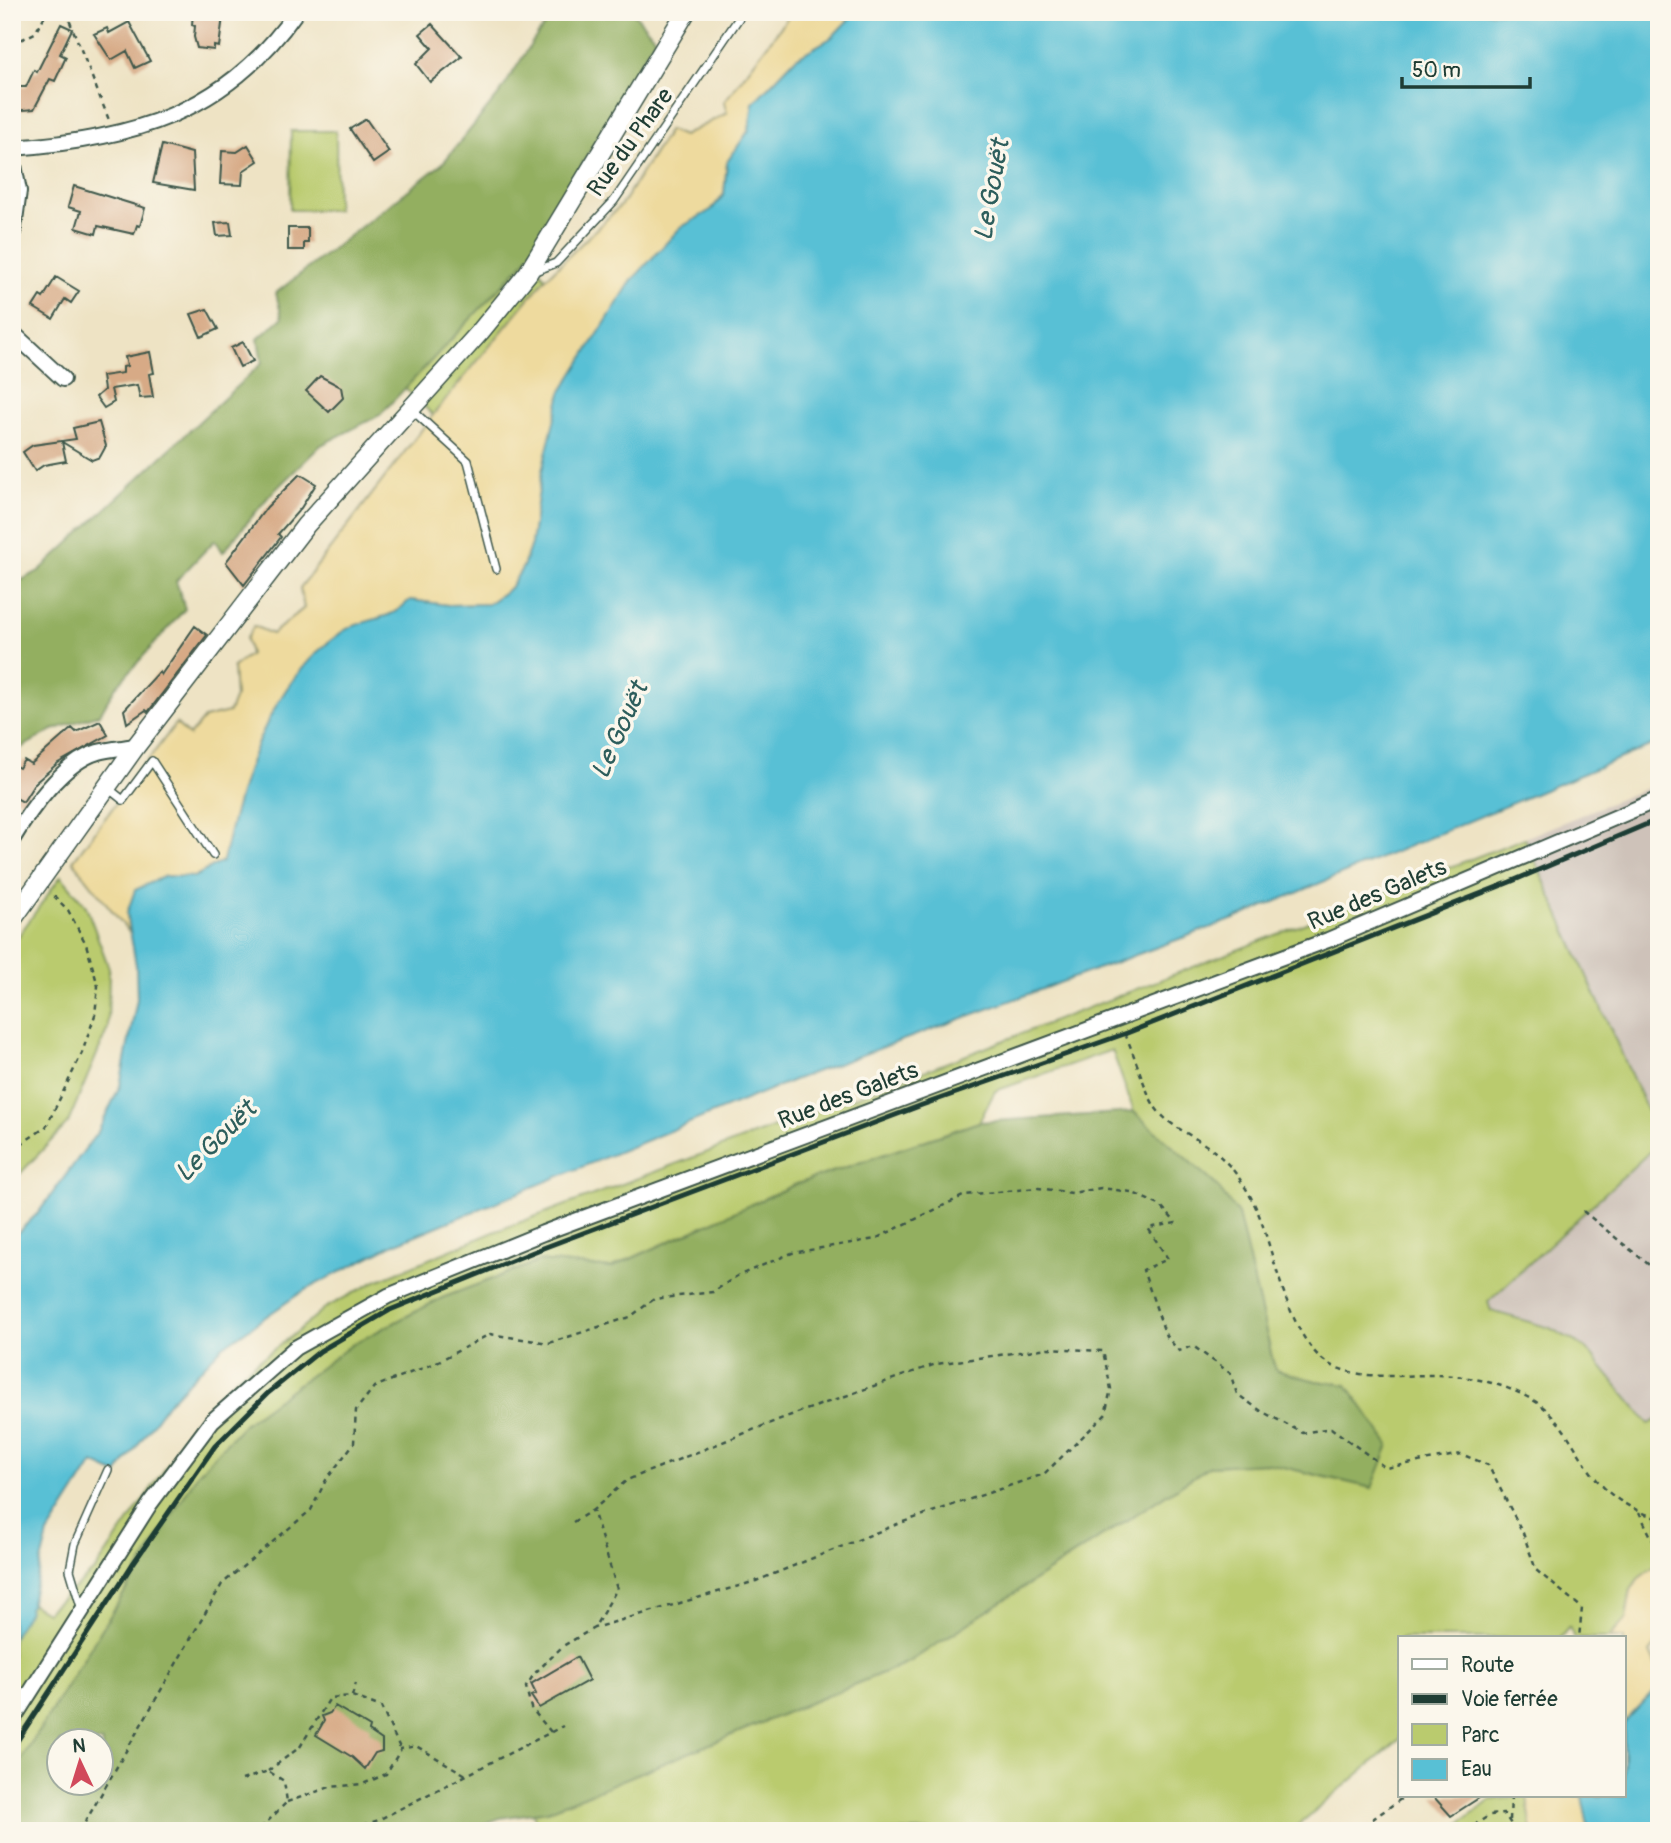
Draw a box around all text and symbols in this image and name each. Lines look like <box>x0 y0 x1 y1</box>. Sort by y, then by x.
scale bar <box>1402 46 1529 90</box>
text: 50 m <box>1412 57 1461 84</box>
street label: Rue du Phare <box>581 82 680 202</box>
water label: Le Gouët <box>967 135 1017 243</box>
water label: Le Gouët <box>585 675 656 783</box>
street label: Rue des Galets <box>1304 852 1451 937</box>
street label: Rue des Galets <box>774 1055 923 1135</box>
water label: Le Gouët <box>168 1093 265 1189</box>
legend <box>1398 1636 1626 1798</box>
text: Route <box>1461 1652 1514 1679</box>
text: Voie ferrée <box>1461 1686 1558 1713</box>
text: Parc <box>1461 1722 1500 1749</box>
north arrow <box>46 1728 116 1798</box>
text: N <box>72 1734 86 1758</box>
text: Eau <box>1461 1756 1492 1783</box>

